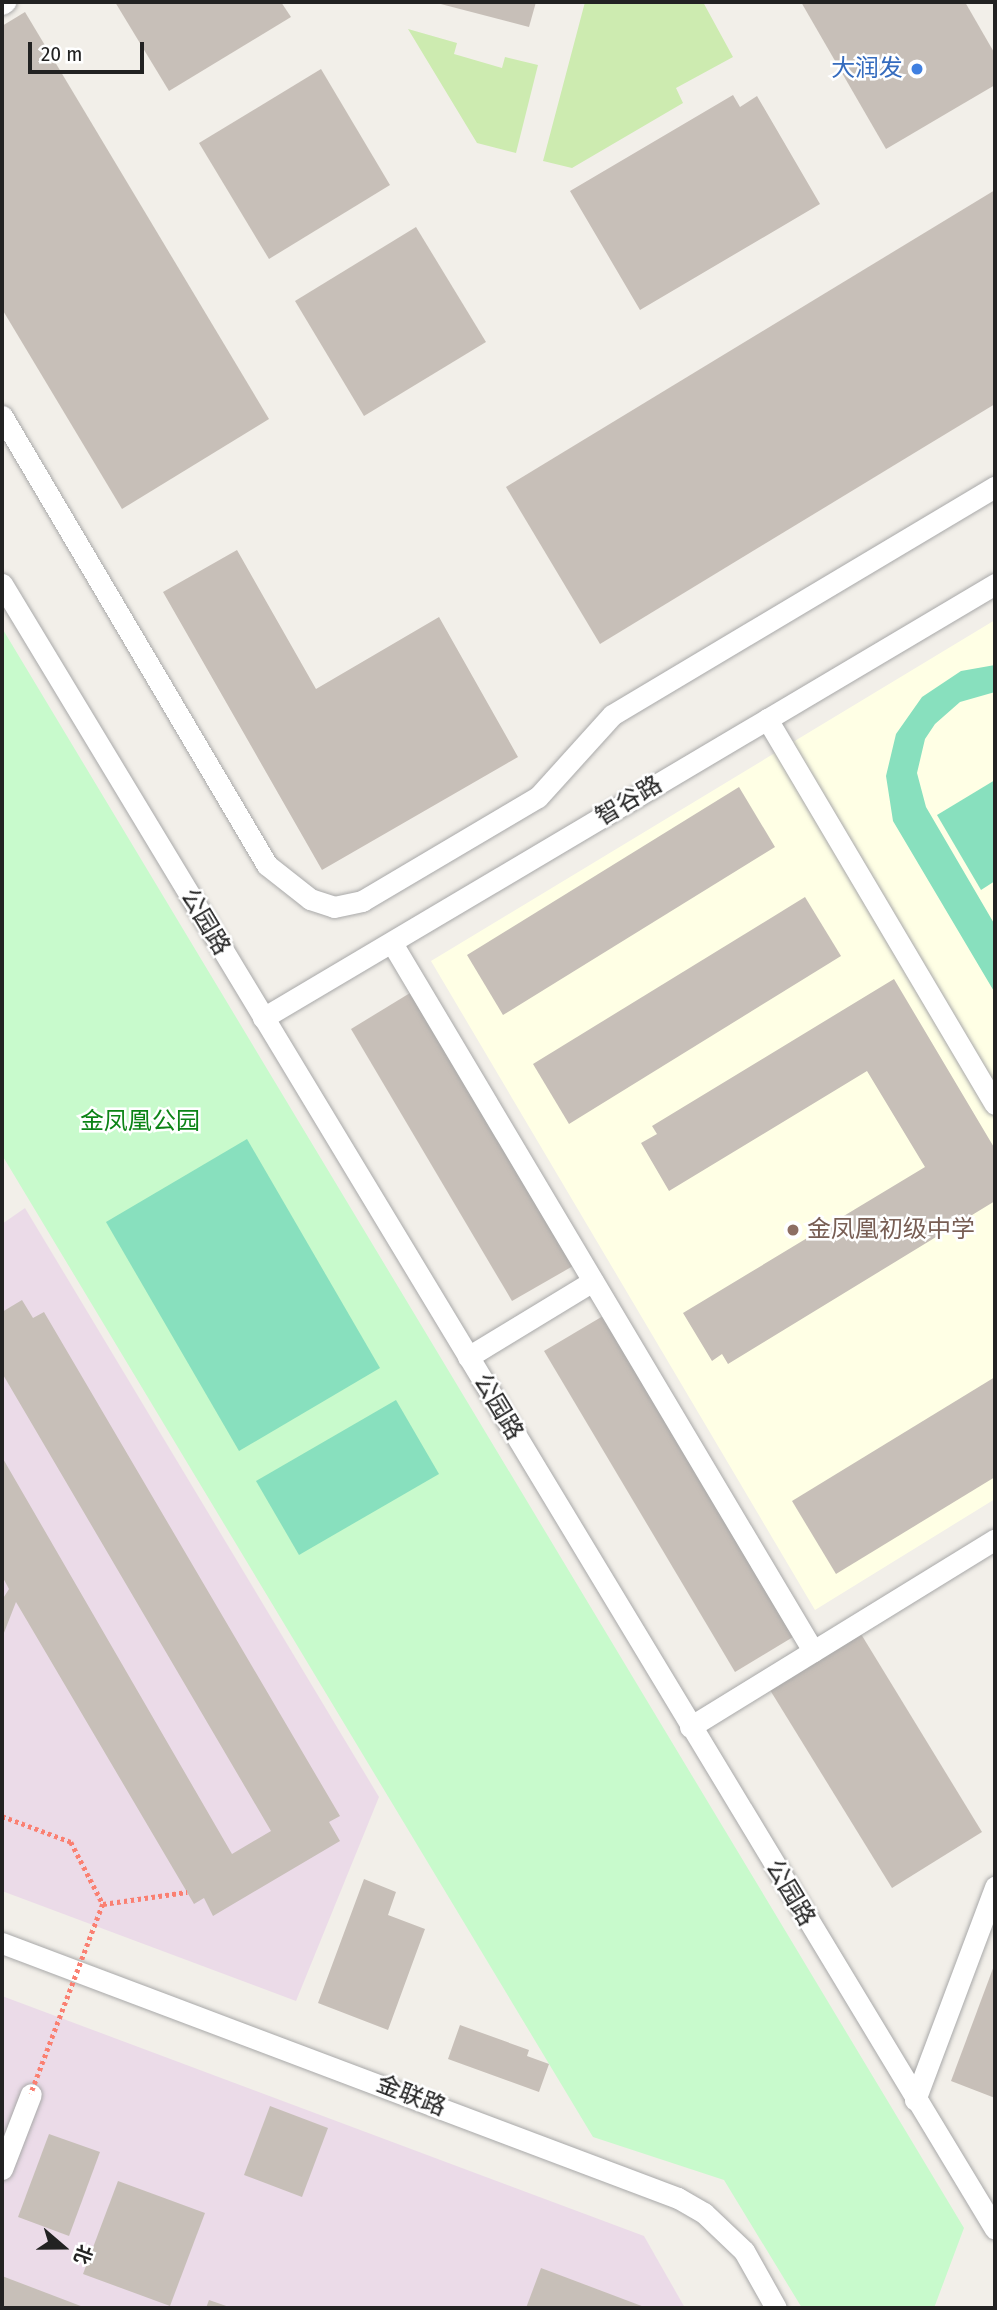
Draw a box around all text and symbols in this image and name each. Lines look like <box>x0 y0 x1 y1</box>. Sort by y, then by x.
scale bar <box>32 28 147 72</box>
text: 20 m <box>41 41 82 67</box>
place label: 大润发 <box>831 55 903 83</box>
marker: 大润发 <box>909 61 925 77</box>
street label: 智谷路 <box>591 770 667 832</box>
street label: 公园路 <box>174 884 236 960</box>
park label: 金凤凰公园 <box>80 1108 200 1136</box>
place label: 金凤凰初级中学 <box>807 1216 975 1244</box>
marker: 金凤凰初级中学 <box>785 1222 801 1238</box>
street label: 公园路 <box>467 1369 529 1445</box>
street label: 公园路 <box>759 1855 821 1931</box>
street label: 金联路 <box>372 2070 450 2122</box>
north arrow <box>28 2212 98 2282</box>
text: 北 <box>69 2241 97 2267</box>

